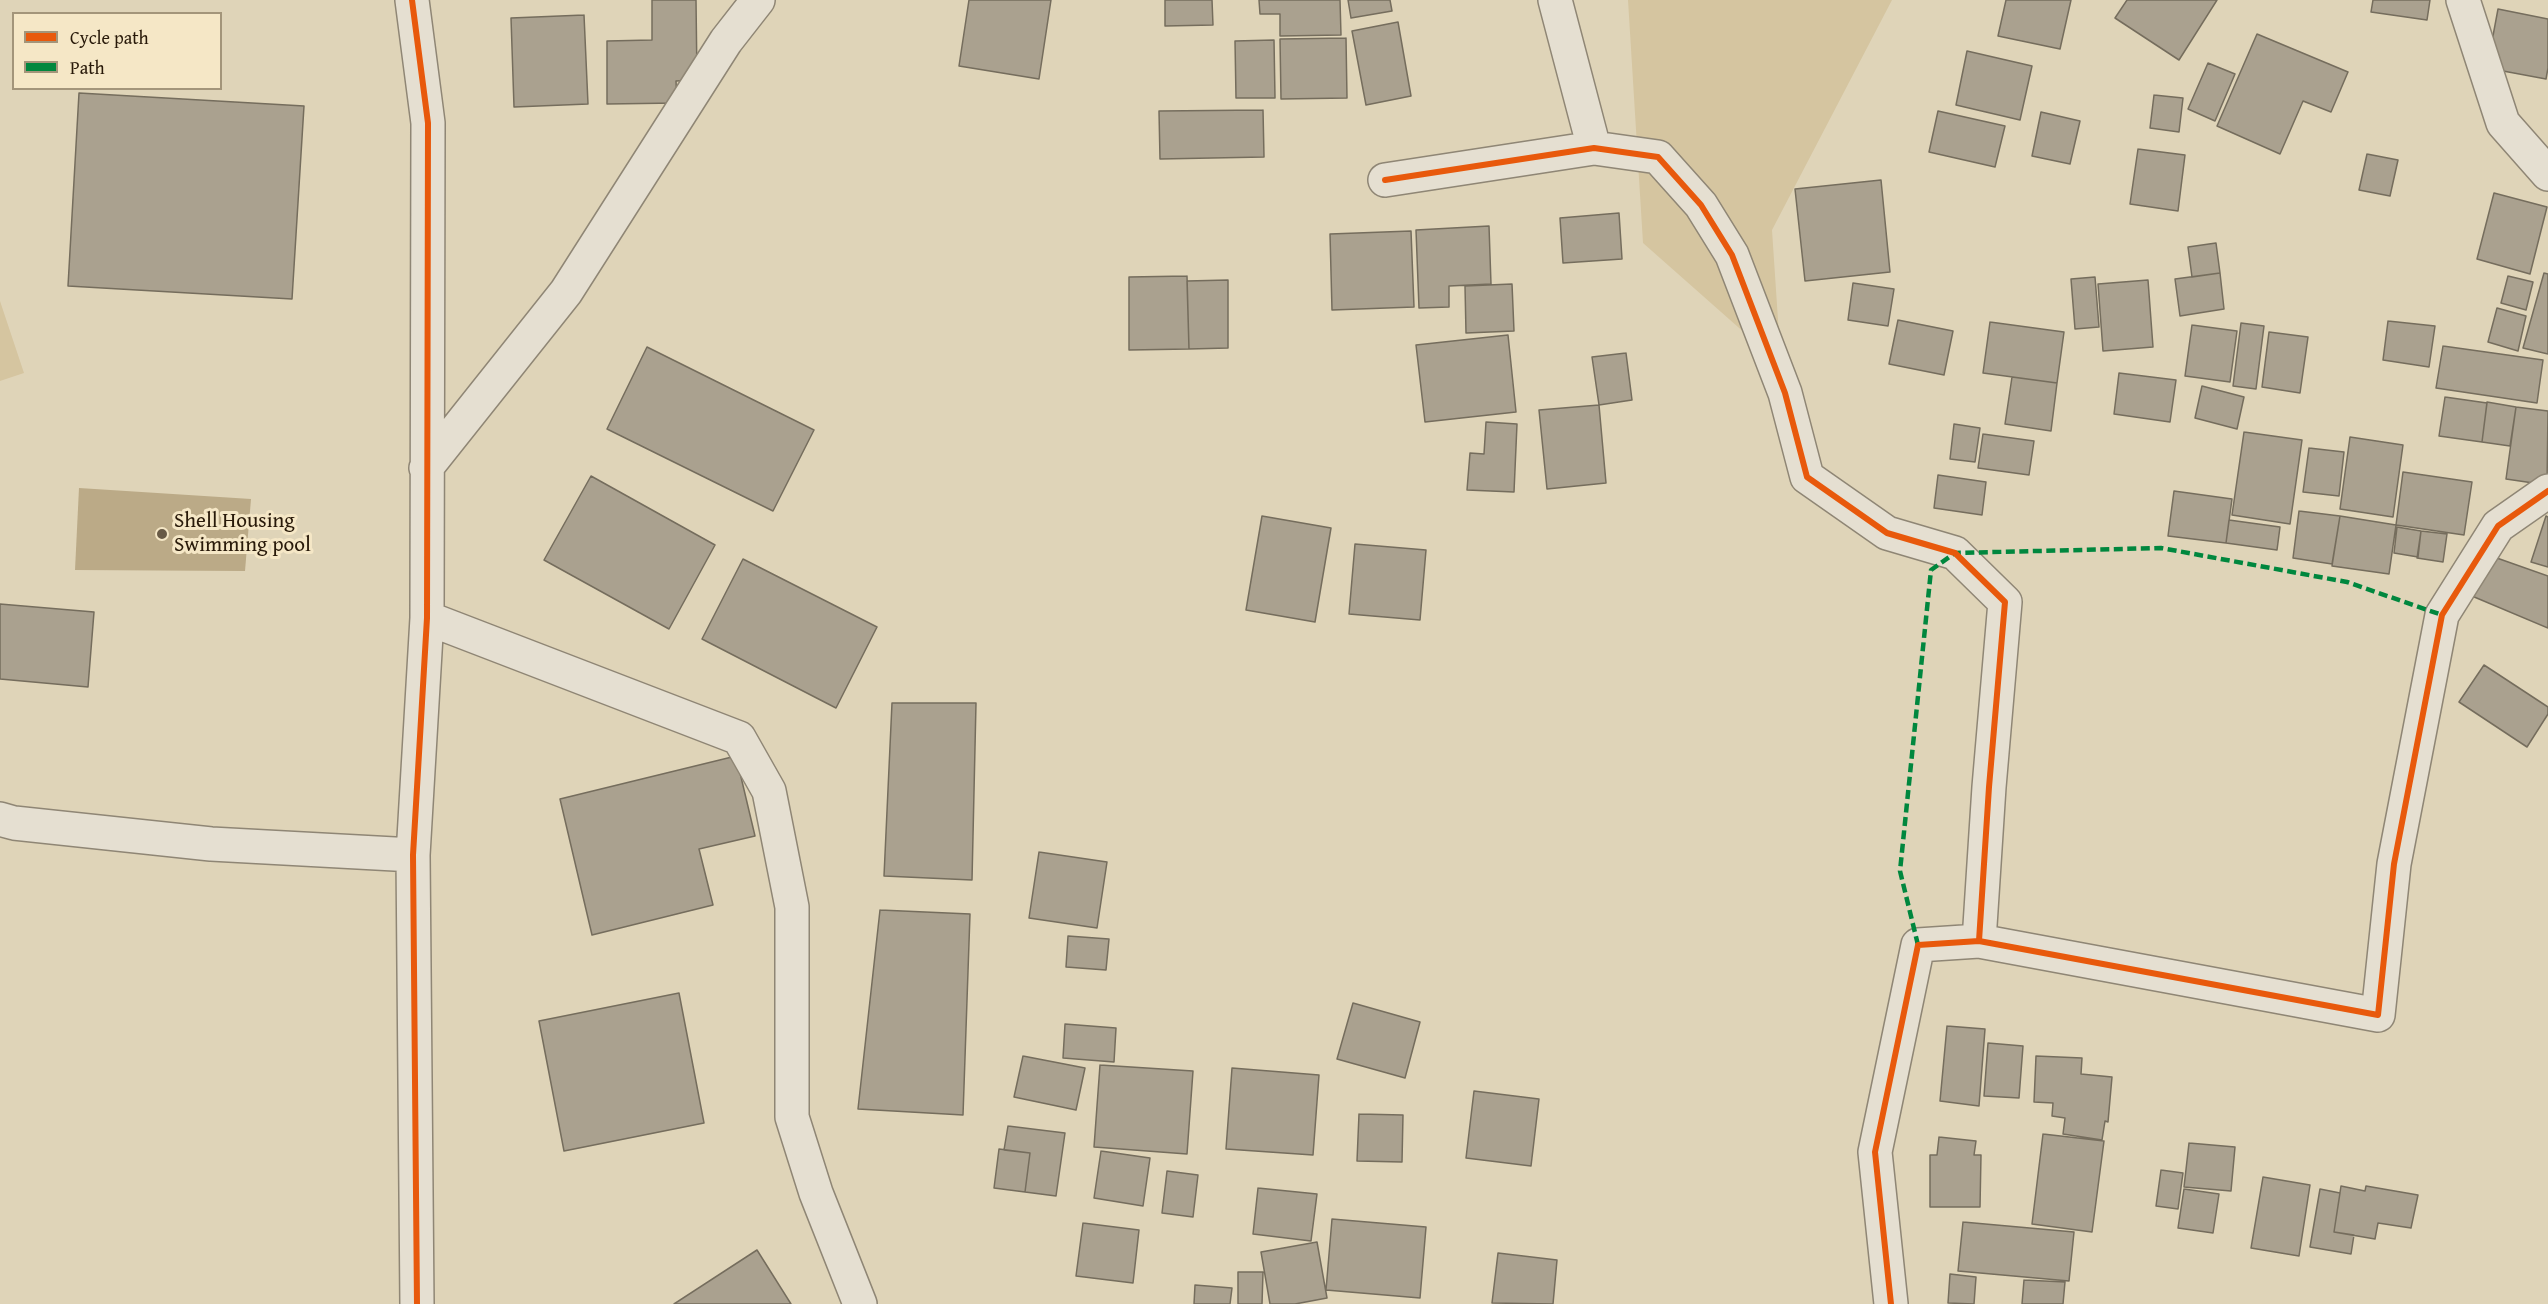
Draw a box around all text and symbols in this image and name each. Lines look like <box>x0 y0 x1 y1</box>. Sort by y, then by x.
legend <box>12 12 222 90</box>
text: Cycle path <box>70 24 149 51</box>
text: Path <box>70 54 105 81</box>
place label: Shell Housing Swimming pool <box>174 509 311 559</box>
marker: Shell Housing Swimming pool <box>155 527 169 541</box>

